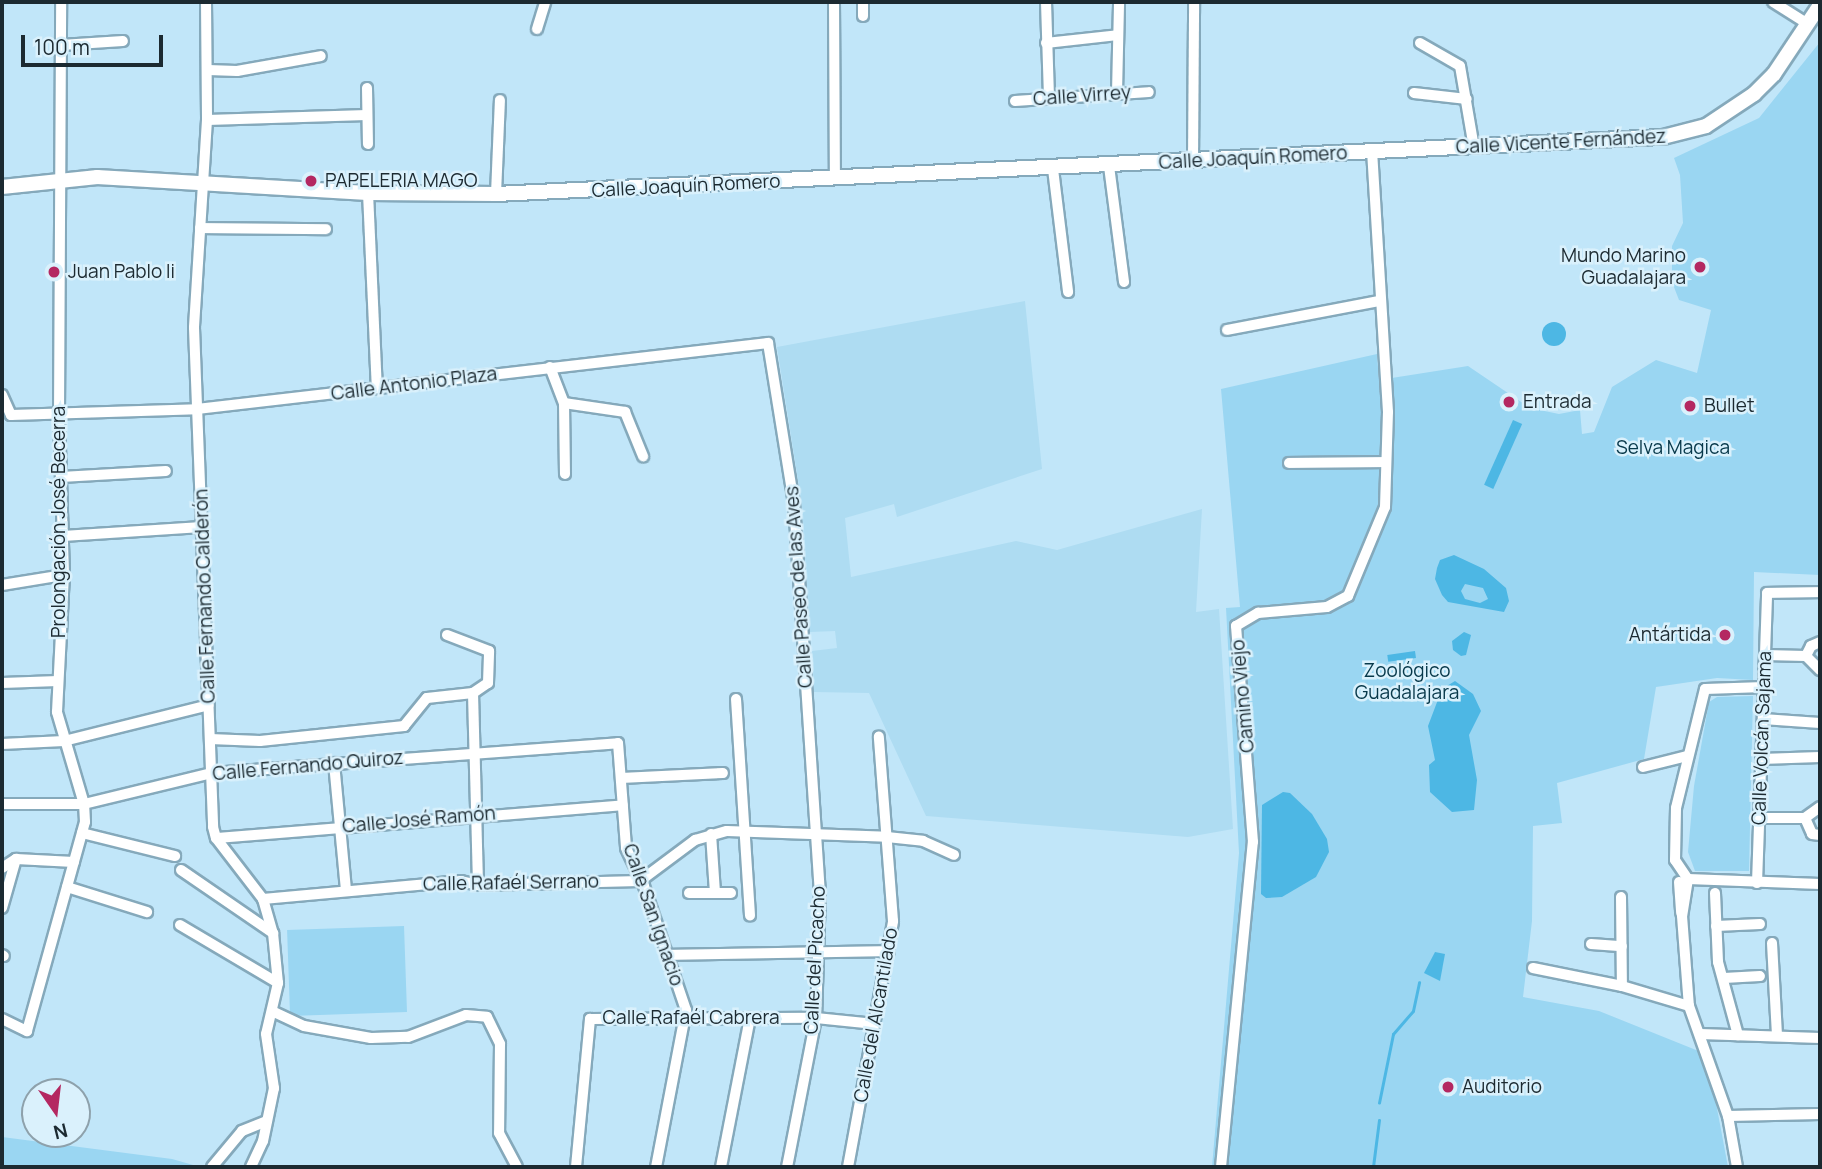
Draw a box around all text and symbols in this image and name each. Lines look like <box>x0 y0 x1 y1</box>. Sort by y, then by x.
scale bar <box>24 21 166 65</box>
text: 100 m <box>34 33 90 61</box>
street label: Calle Virrey <box>1032 81 1132 111</box>
street label: Calle Vicente Fernández <box>1455 125 1667 159</box>
street label: Calle Joaquín Romero <box>1158 142 1348 174</box>
place label: PAPELERIA MAGO <box>325 170 477 192</box>
street label: Calle Joaquín Romero <box>591 170 781 202</box>
marker: PAPELERIA MAGO <box>303 173 319 189</box>
place label: Mundo Marino Guadalajara <box>1561 245 1686 289</box>
marker: Mundo Marino Guadalajara <box>1692 259 1708 275</box>
place label: Juan Pablo Ii <box>68 261 175 283</box>
marker: Juan Pablo Ii <box>46 264 62 280</box>
street label: Calle Antonio Plaza <box>330 363 498 405</box>
place label: Entrada <box>1523 391 1592 413</box>
marker: Entrada <box>1501 394 1517 410</box>
place label: Bullet <box>1704 395 1755 417</box>
marker: Bullet <box>1682 398 1698 414</box>
street label: Prolongación José Becerra <box>48 406 70 638</box>
park label: Selva Magica <box>1616 437 1730 459</box>
street label: Calle Paseo de las Aves <box>781 485 817 689</box>
street label: Calle Fernando Calderón <box>190 488 220 704</box>
place label: Antártida <box>1629 624 1711 646</box>
marker: Antártida <box>1717 627 1733 643</box>
street label: Camino Viejo <box>1227 638 1259 754</box>
street label: Calle Volcán Sajama <box>1748 651 1776 825</box>
park label: Zoológico Guadalajara <box>1355 660 1459 704</box>
street label: Calle Fernando Quiroz <box>212 746 404 786</box>
street label: Calle José Ramón <box>341 802 497 838</box>
street label: Calle San Ignacio <box>618 841 688 989</box>
street label: Calle Rafaél Serrano <box>423 870 599 896</box>
street label: Calle del Picacho <box>800 885 830 1035</box>
street label: Calle del Alcantilado <box>849 926 903 1104</box>
street label: Calle Rafaél Cabrera <box>603 1007 779 1029</box>
place label: Auditorio <box>1462 1076 1542 1098</box>
north arrow <box>21 1078 91 1148</box>
marker: Auditorio <box>1440 1079 1456 1095</box>
text: N <box>51 1117 70 1146</box>

